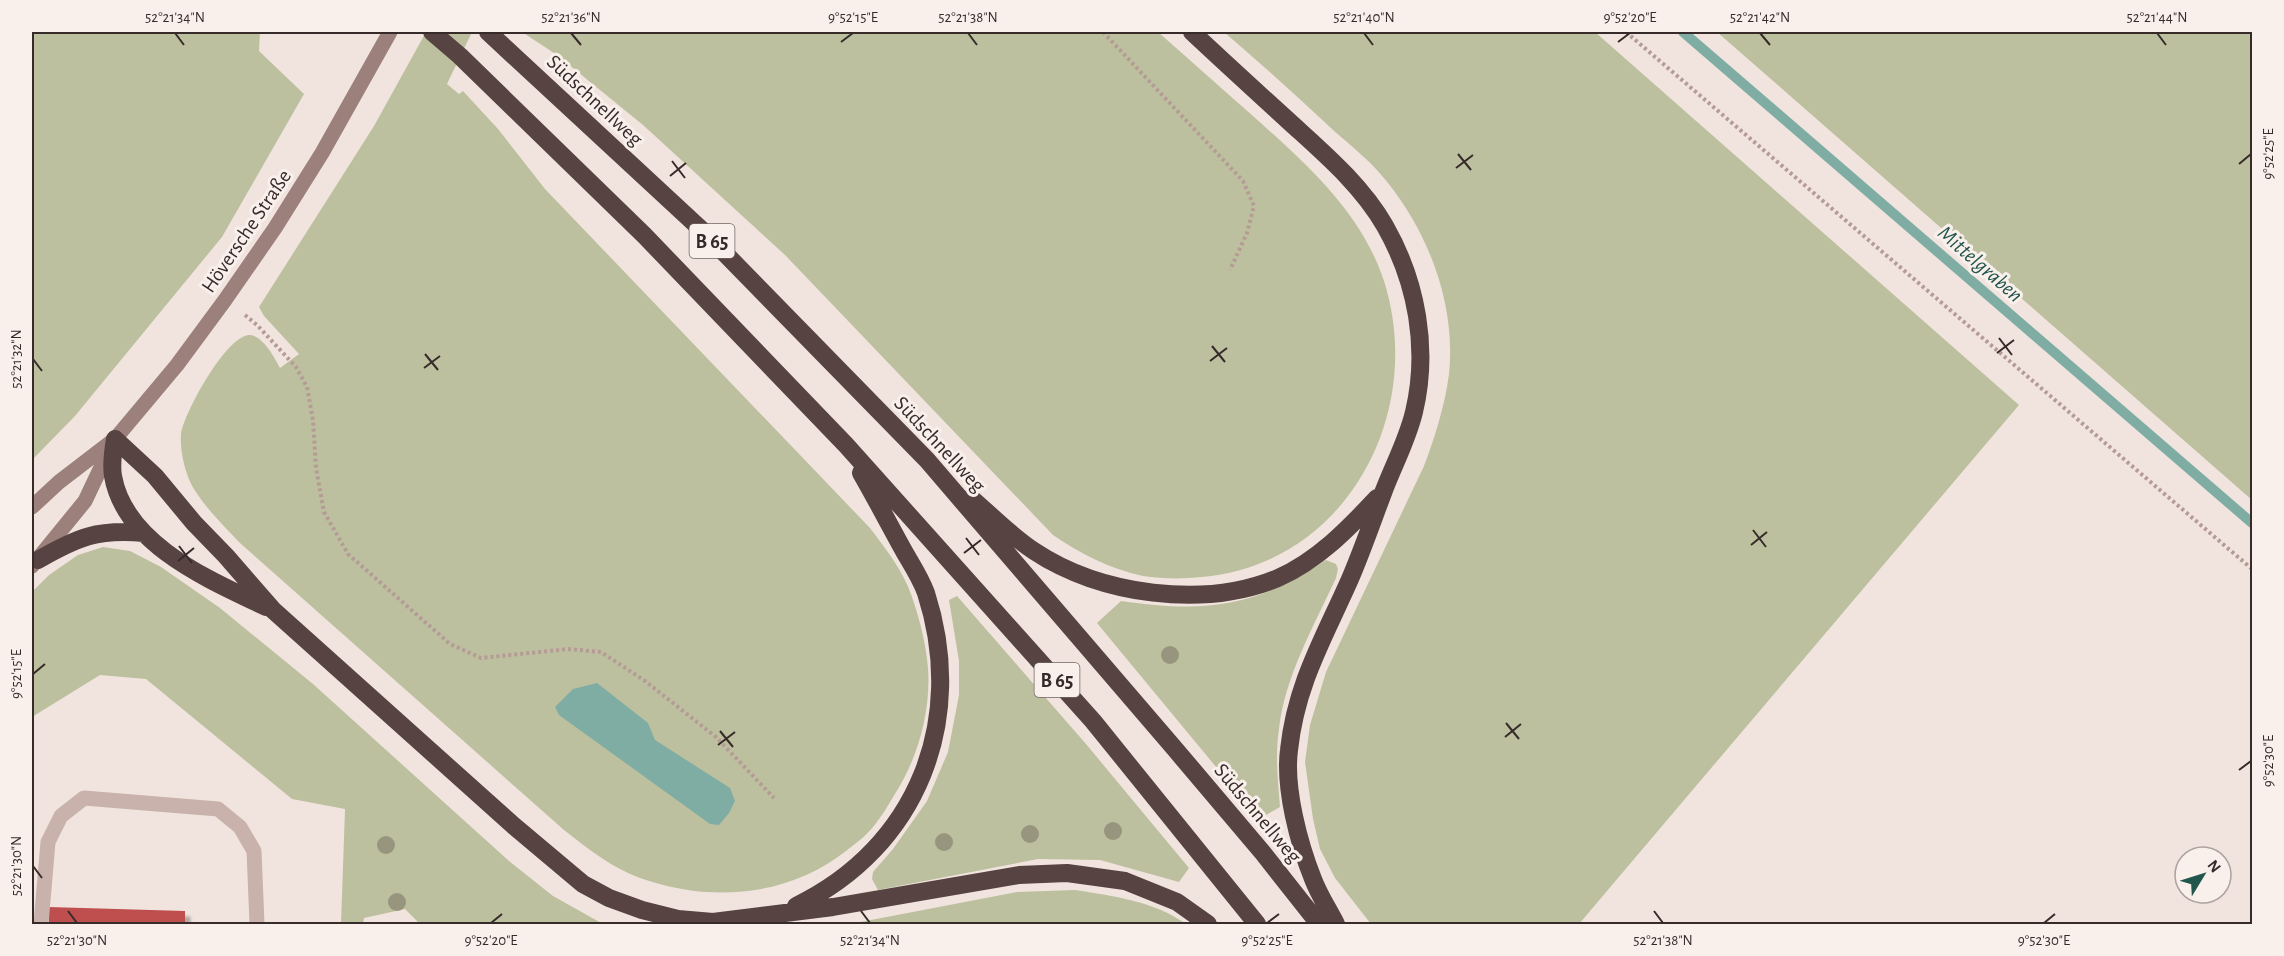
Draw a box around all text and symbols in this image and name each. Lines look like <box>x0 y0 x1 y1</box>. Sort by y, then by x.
text: 52°21'34"N <box>145 10 205 25</box>
text: 52°21'36"N <box>541 10 601 25</box>
text: 9°52'15"E <box>828 10 878 25</box>
text: 52°21'38"N <box>938 10 998 25</box>
text: 52°21'40"N <box>1333 10 1395 25</box>
text: 9°52'20"E <box>1603 10 1657 25</box>
text: 52°21'42"N <box>1730 10 1790 25</box>
text: 52°21'44"N <box>2127 10 2187 25</box>
street label: Südschnellweg <box>543 51 647 150</box>
text: 9°52'25"E <box>2261 128 2276 180</box>
street label: Höversche Straße <box>198 166 295 296</box>
water label: Mittelgraben <box>1934 221 2027 306</box>
road number: B 65 <box>690 224 734 258</box>
text: 52°21'32"N <box>9 329 24 389</box>
street label: Südschnellweg <box>890 392 990 497</box>
text: 9°52'15"E <box>9 649 24 699</box>
road number: B 65 <box>1034 663 1080 697</box>
text: 9°52'30"E <box>2261 735 2276 787</box>
street label: Südschnellweg <box>1210 760 1306 868</box>
text: 52°21'30"N <box>9 836 24 896</box>
north arrow <box>2173 845 2233 905</box>
text: N <box>2204 857 2224 876</box>
text: 52°21'30"N <box>47 933 107 948</box>
text: 9°52'20"E <box>464 933 518 948</box>
text: 52°21'34"N <box>840 933 900 948</box>
text: 9°52'25"E <box>1241 933 1293 948</box>
text: 52°21'38"N <box>1633 933 1693 948</box>
text: 9°52'30"E <box>2018 933 2070 948</box>

